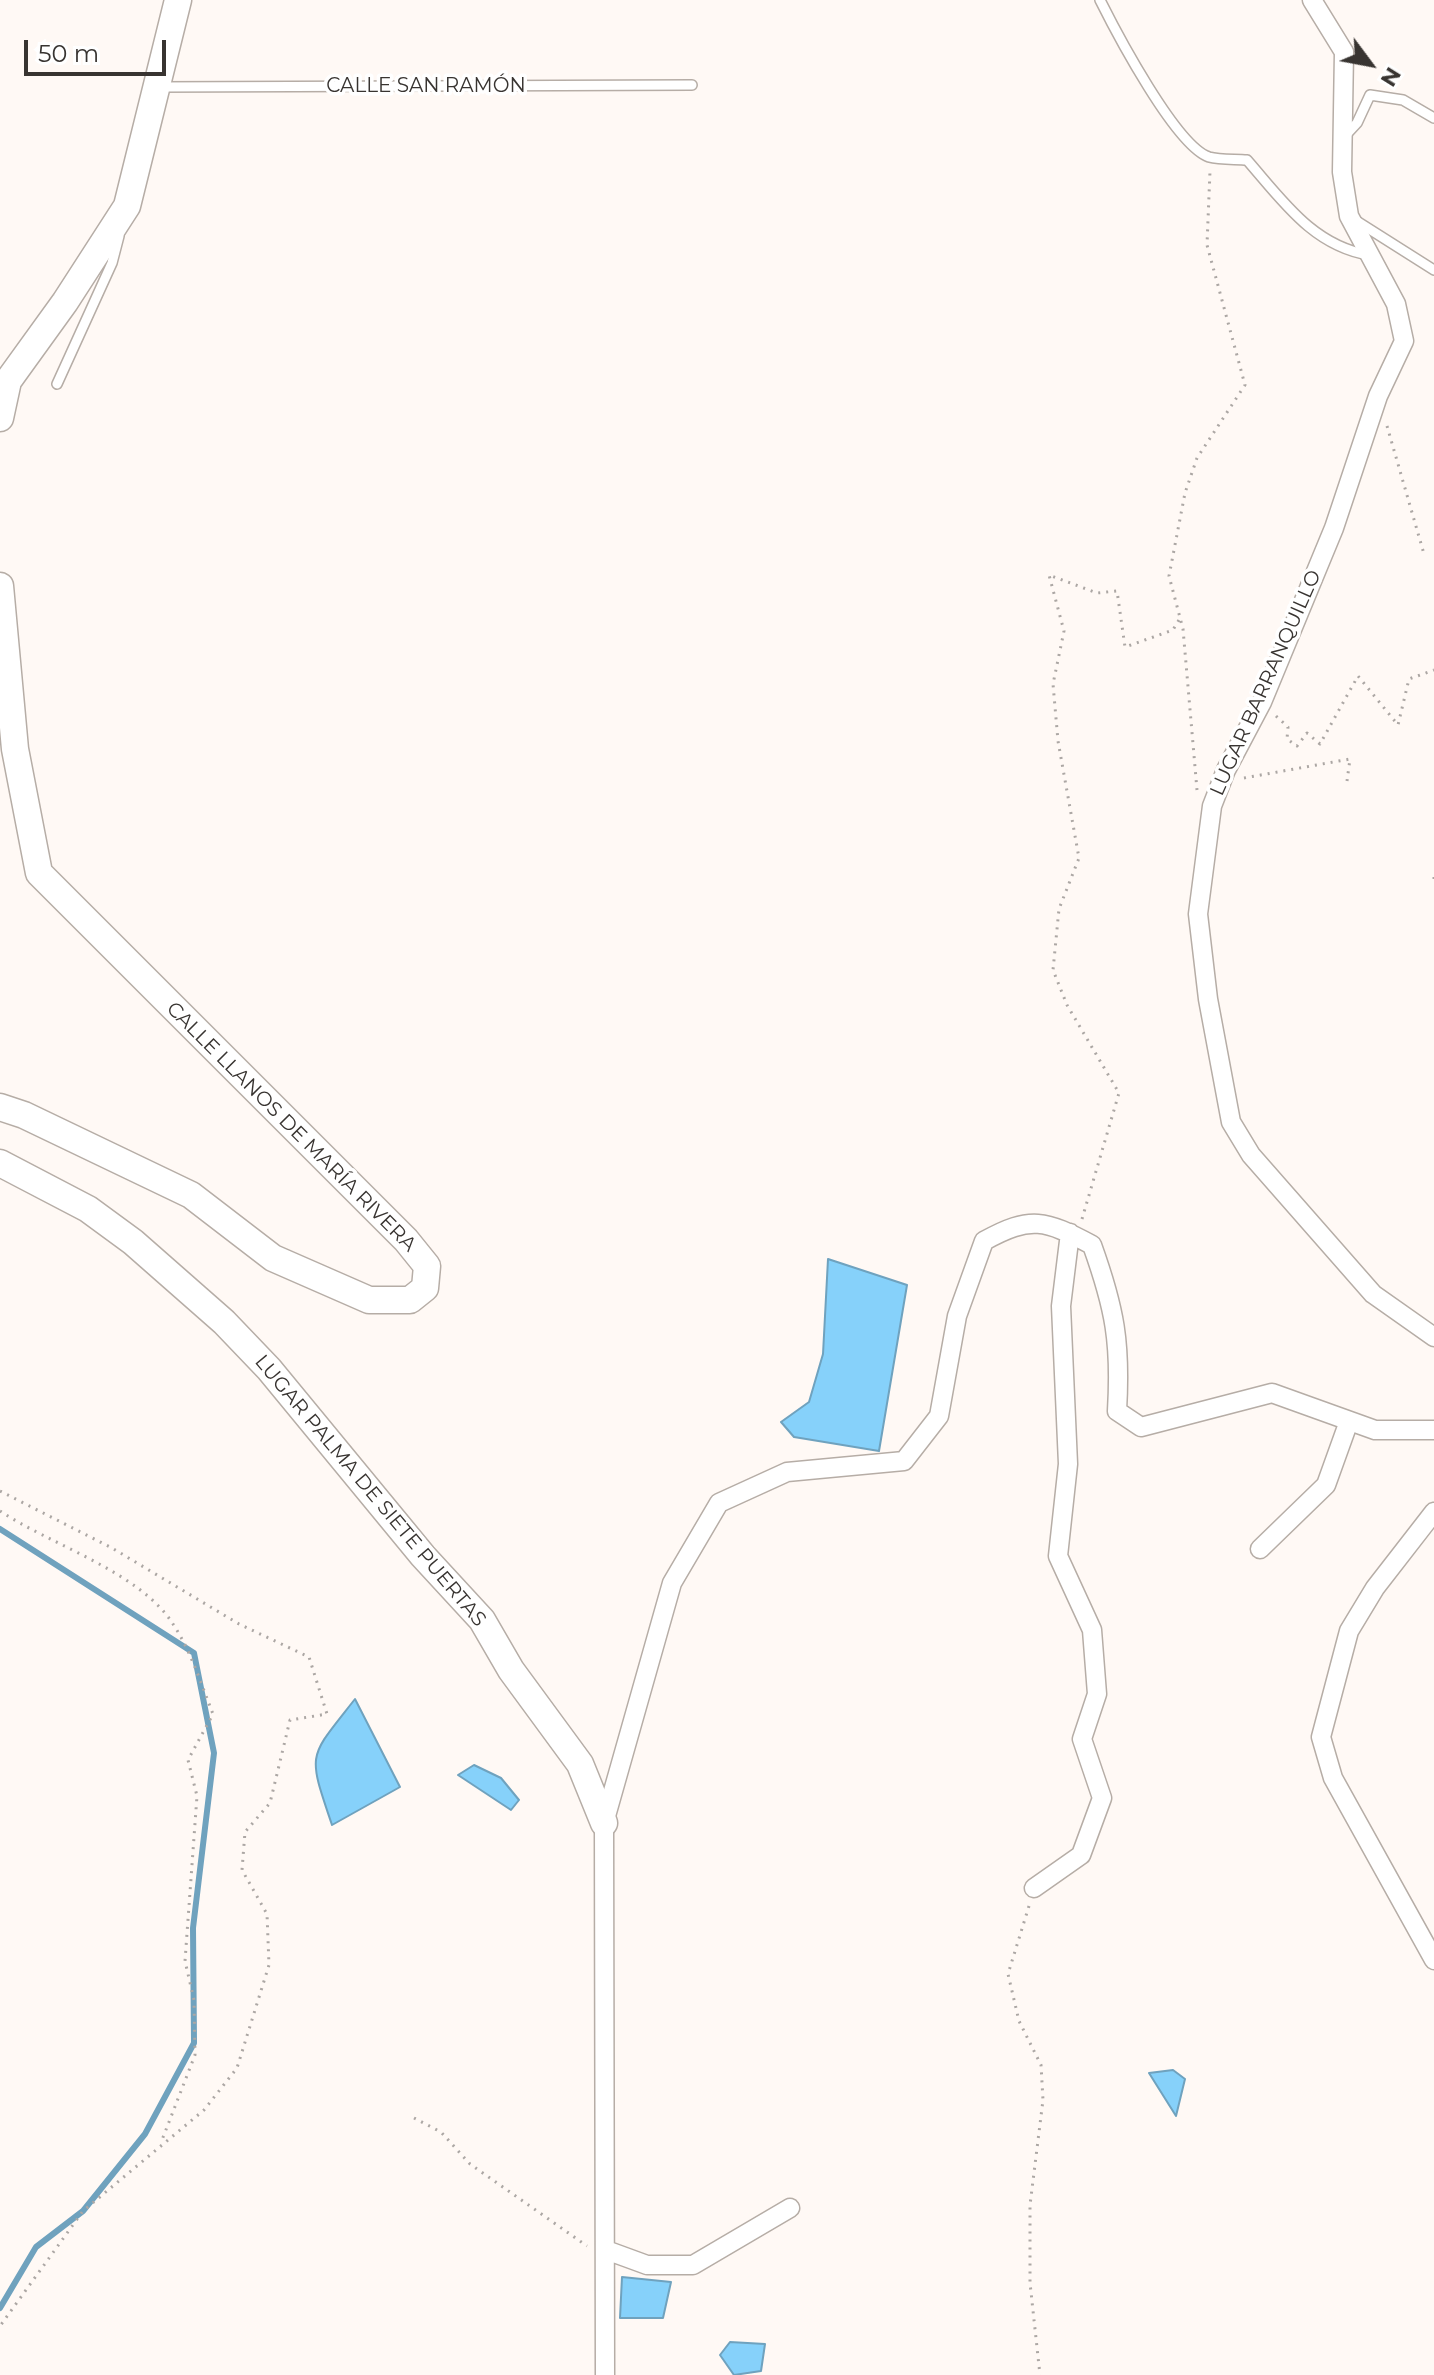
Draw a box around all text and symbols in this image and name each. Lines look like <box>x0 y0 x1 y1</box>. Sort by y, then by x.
scale bar <box>28 24 170 74</box>
north arrow <box>1330 24 1410 104</box>
text: 50 m <box>38 39 99 68</box>
text: N <box>1375 62 1407 92</box>
street label: CALLE SAN RAMÓN <box>326 74 526 98</box>
street label: LUGAR BARRANQUILLO <box>1205 566 1327 800</box>
street label: CALLE LLANOS DE MARÍA RIVERA <box>161 997 421 1257</box>
street label: LUGAR PALMA DE SIETE PUERTAS <box>249 1350 491 1632</box>

